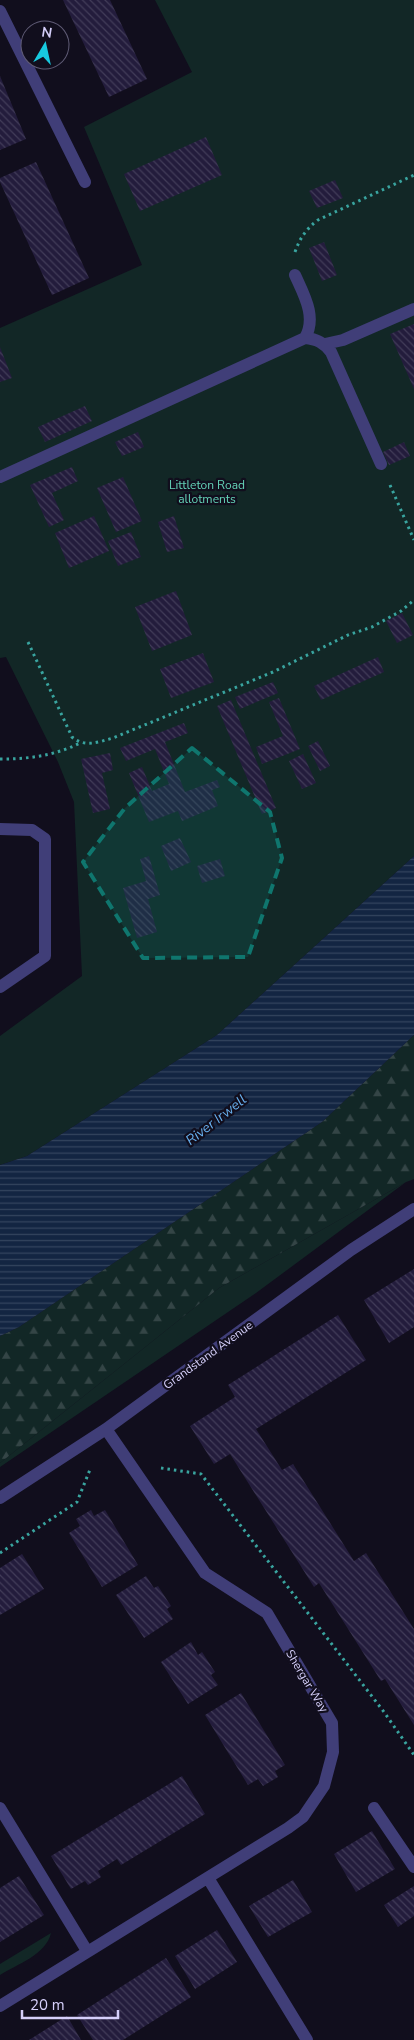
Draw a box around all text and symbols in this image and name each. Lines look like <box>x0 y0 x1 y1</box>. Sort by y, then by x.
north arrow <box>20 20 70 70</box>
text: N <box>40 22 54 43</box>
park label: Littleton Road allotments <box>169 477 245 507</box>
water label: River Irwell <box>182 1090 250 1150</box>
street label: Grandstand Avenue <box>160 1317 256 1393</box>
street label: Shergar Way <box>282 1647 332 1716</box>
scale bar <box>22 1988 119 2020</box>
text: 20 m <box>30 1995 65 2015</box>

